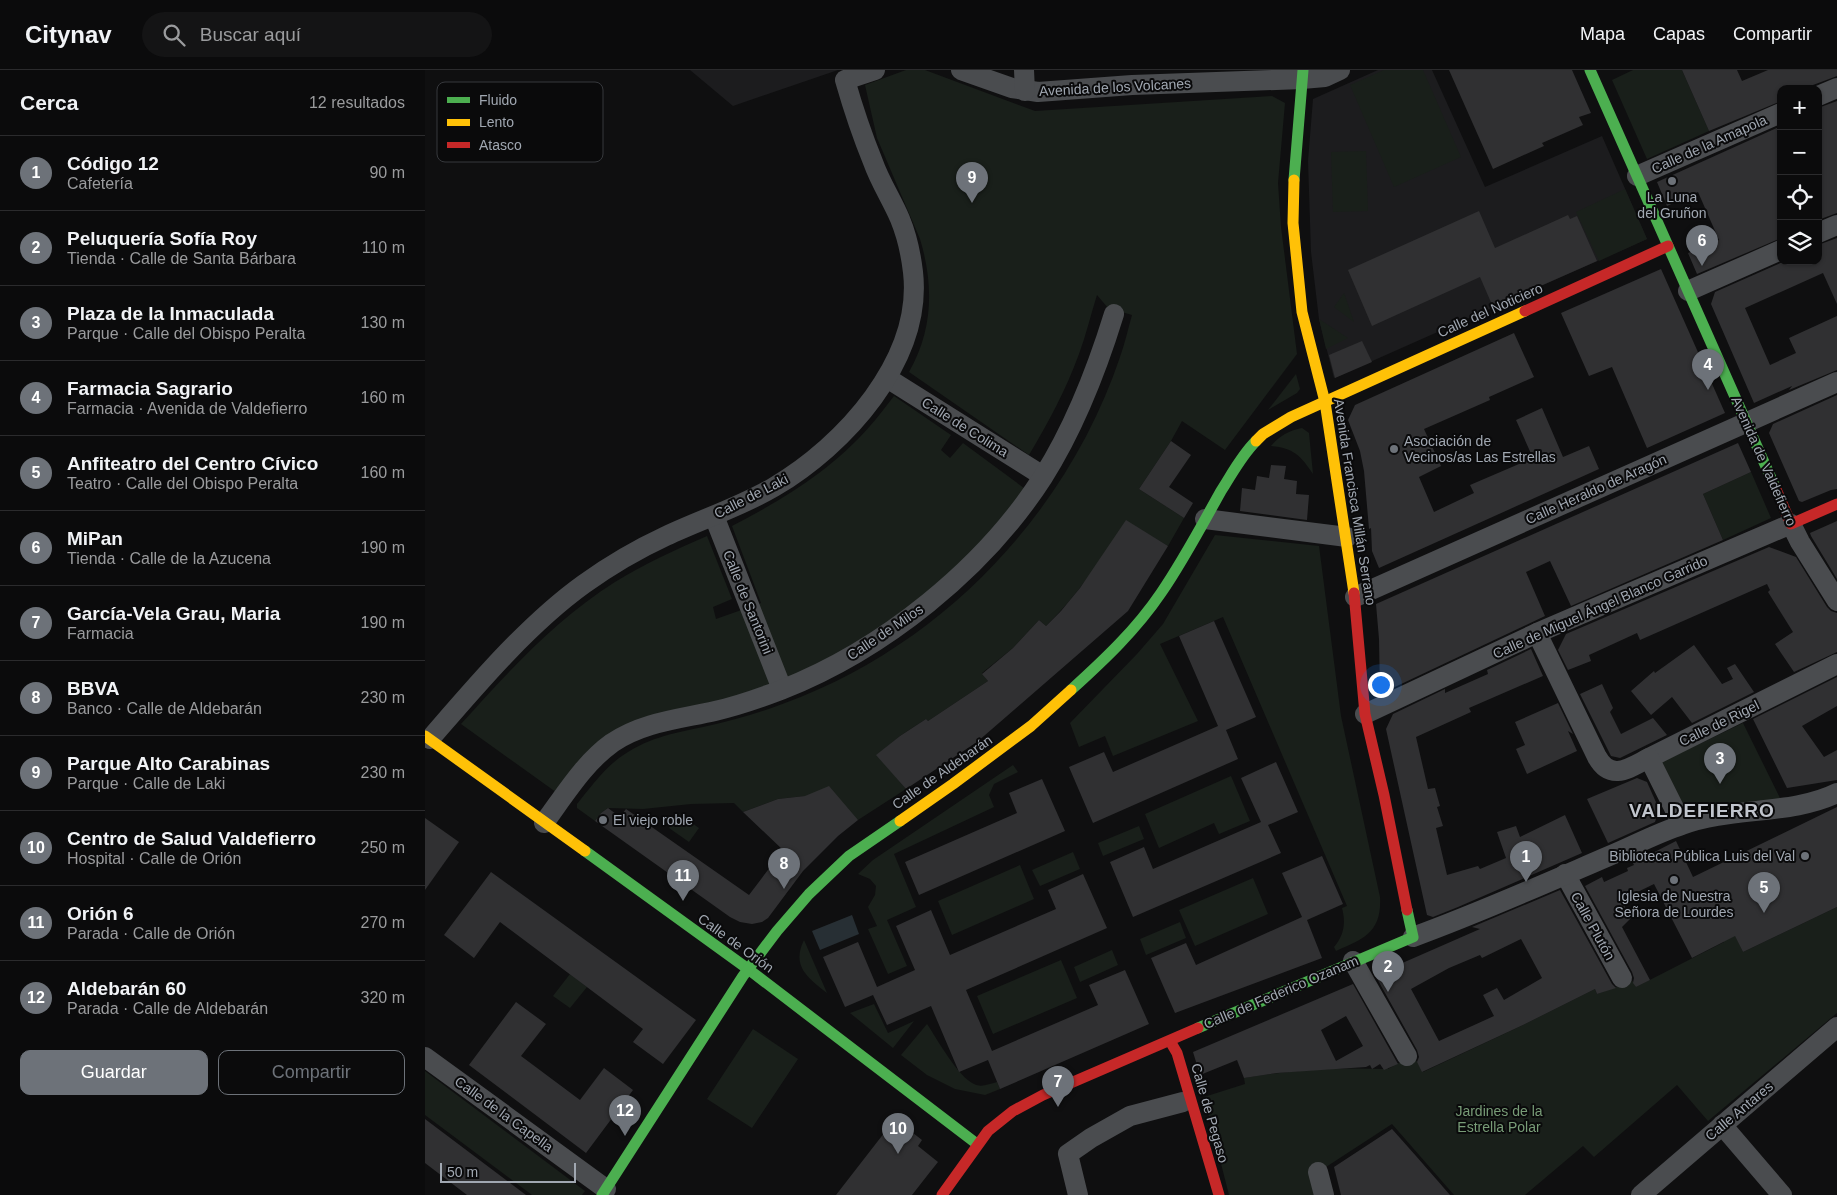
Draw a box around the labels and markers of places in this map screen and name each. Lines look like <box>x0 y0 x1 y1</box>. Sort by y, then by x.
pin: 9 <box>956 162 988 203</box>
marker: La Luna del Gruñon <box>1666 175 1678 187</box>
place label: La Luna del Gruñon <box>1637 189 1707 221</box>
pin: 6 <box>1686 225 1718 266</box>
pin: 4 <box>1692 349 1724 390</box>
place label: Asociación de Vecinos/as Las Estrellas <box>1404 433 1556 465</box>
marker: Asociación de Vecinos/as Las Estrellas <box>1388 443 1400 455</box>
pin: 3 <box>1704 743 1736 784</box>
place label: El viejo roble <box>613 812 693 828</box>
marker: El viejo roble <box>597 814 609 826</box>
pin: 1 <box>1510 841 1542 882</box>
pin: 8 <box>768 848 800 889</box>
place label: Biblioteca Pública Luis del Val <box>1609 848 1795 864</box>
marker: Biblioteca Pública Luis del Val <box>1799 850 1811 862</box>
pin: 11 <box>667 860 699 901</box>
pin: 5 <box>1748 872 1780 913</box>
marker: Iglesia de Nuestra Señora de Lourdes <box>1668 874 1680 886</box>
place label: Iglesia de Nuestra Señora de Lourdes <box>1614 888 1734 920</box>
pin: 2 <box>1372 951 1404 992</box>
pin: 7 <box>1042 1066 1074 1107</box>
pin: 12 <box>609 1095 641 1136</box>
pin: 10 <box>882 1113 914 1154</box>

